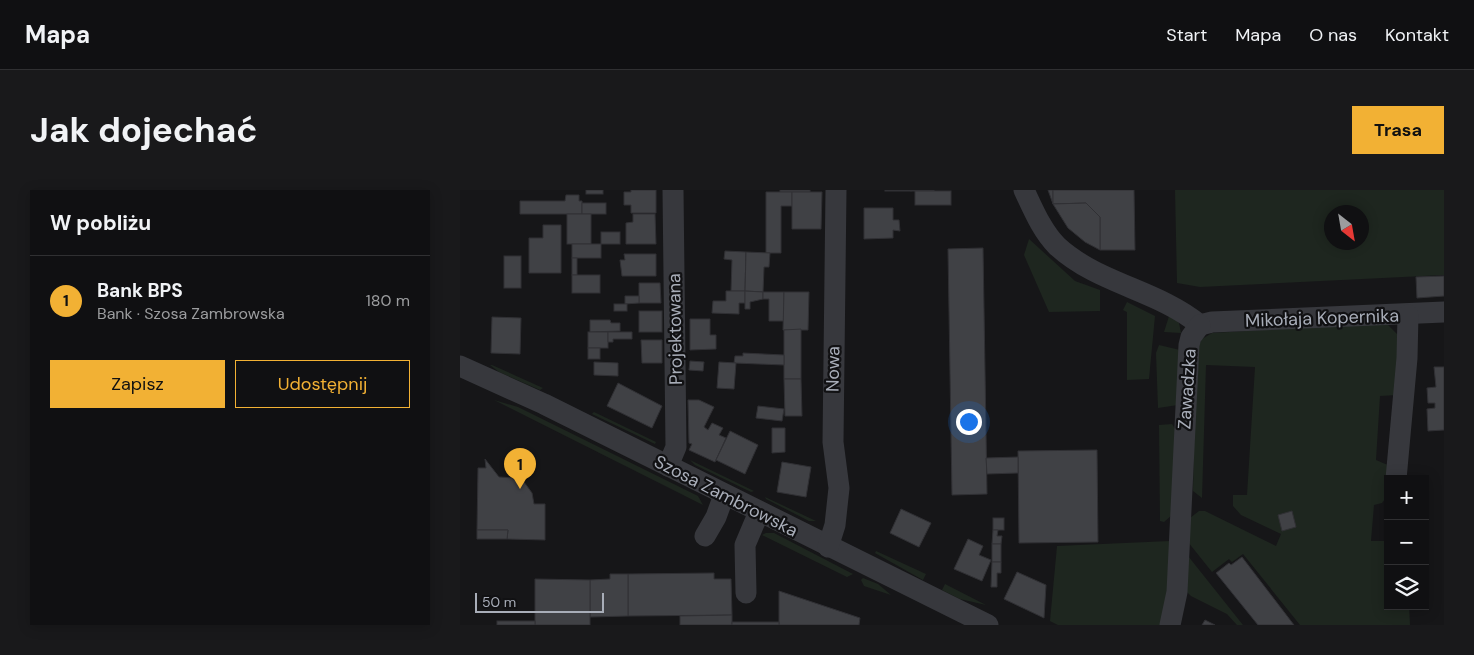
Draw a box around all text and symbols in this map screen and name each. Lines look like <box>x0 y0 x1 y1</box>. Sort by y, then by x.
text: Mapa <box>25 19 90 50</box>
text: Start <box>1166 23 1207 47</box>
text: Mapa <box>1235 23 1281 47</box>
text: O nas <box>1309 23 1357 47</box>
text: Kontakt <box>1385 23 1449 47</box>
button: Trasa <box>1352 106 1444 154</box>
text: Jak dojechać <box>30 107 257 153</box>
north arrow <box>1324 205 1369 250</box>
text: W pobliżu <box>50 209 151 237</box>
street label: Projektowana <box>662 273 688 385</box>
text: Bank BPS <box>97 278 183 303</box>
text: 1 <box>63 290 69 311</box>
text: 180 m <box>366 290 410 311</box>
text: Bank · Szosa Zambrowska <box>97 303 285 324</box>
street label: Mikołaja Kopernika <box>1245 303 1399 333</box>
street label: Nowa <box>821 346 845 392</box>
street label: Zawadzka <box>1172 348 1202 430</box>
button: Zapisz <box>50 360 225 408</box>
button: Udostępnij <box>235 360 410 408</box>
your location <box>956 409 982 435</box>
pin: 1 <box>504 448 536 489</box>
street label: Szosa Zambrowska <box>650 449 802 543</box>
map controls <box>1384 475 1429 610</box>
button: + <box>1384 475 1429 520</box>
button: − <box>1384 520 1429 565</box>
button: layers <box>1384 565 1429 610</box>
scale bar <box>475 590 604 613</box>
text: 50 m <box>482 593 516 611</box>

